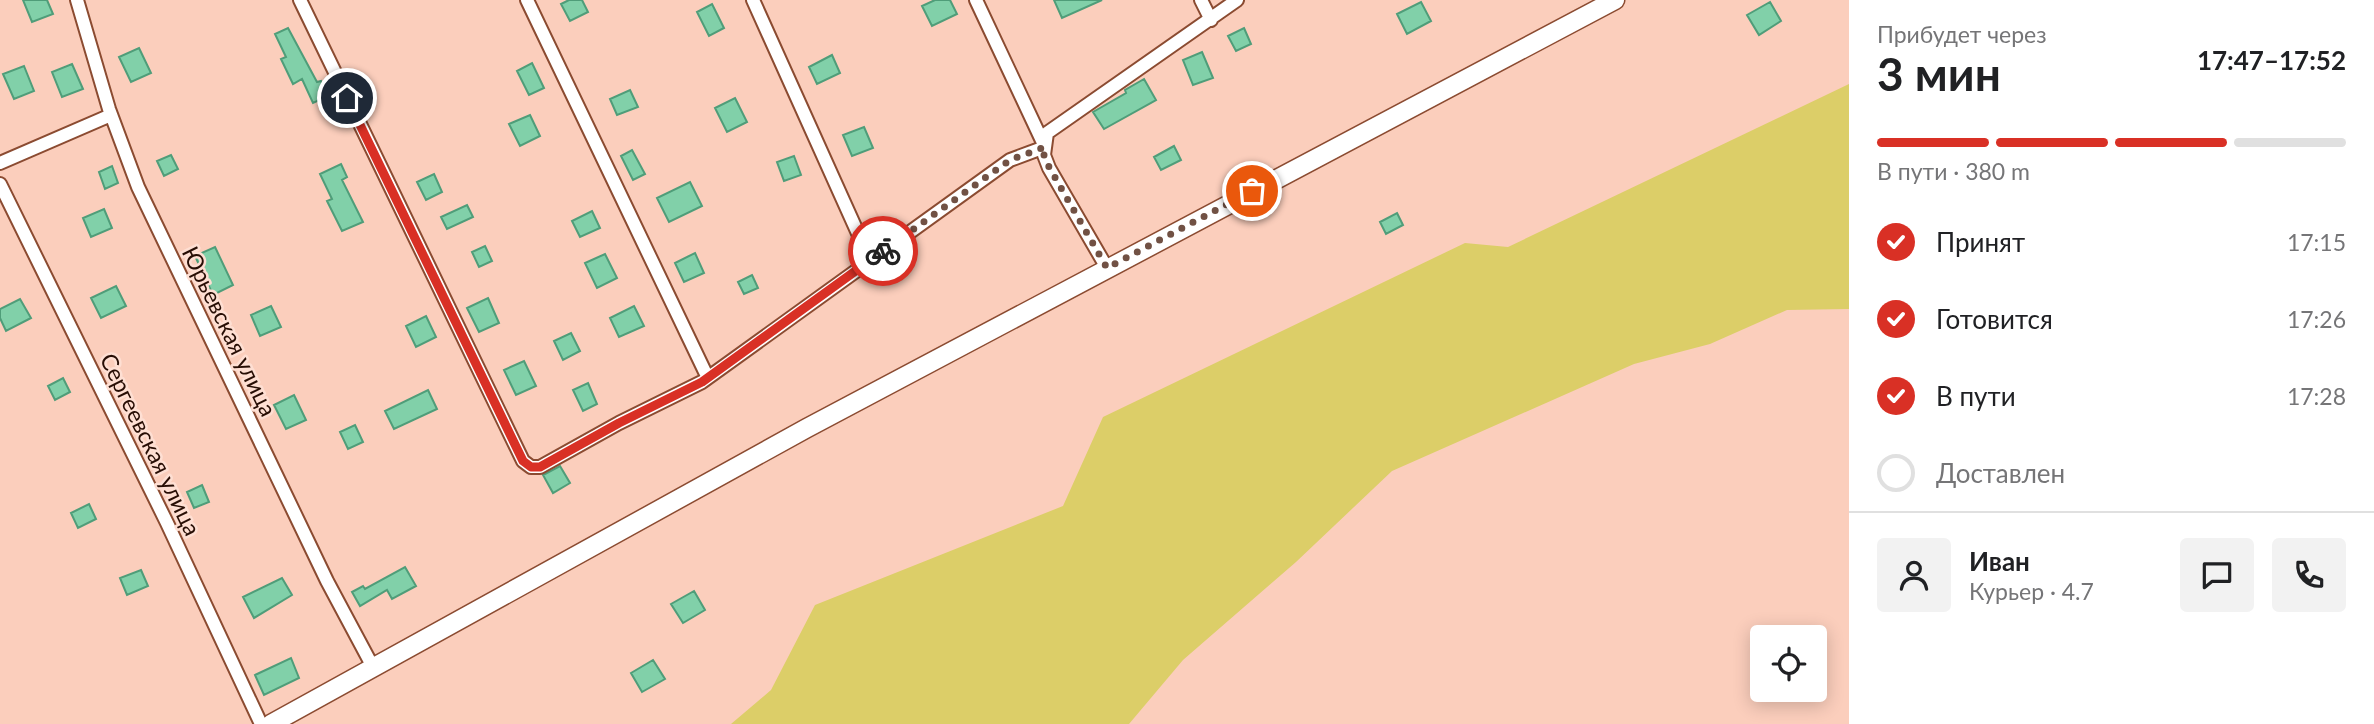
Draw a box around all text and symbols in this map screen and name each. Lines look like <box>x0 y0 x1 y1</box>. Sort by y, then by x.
text: Прибудет через <box>1877 20 2047 48</box>
text: 17:47–17:52 <box>2197 44 2346 76</box>
text: 3 мин <box>1877 46 2001 101</box>
pin <box>317 68 377 128</box>
icon: home <box>328 79 366 117</box>
text: В пути · 380 m <box>1877 157 2030 185</box>
pin <box>1222 161 1282 221</box>
icon: bag <box>1233 172 1271 210</box>
courier <box>848 216 918 286</box>
icon: check <box>1877 223 1915 261</box>
text: Принят <box>1936 226 2025 258</box>
text: 17:15 <box>2287 228 2346 256</box>
icon: bike <box>864 232 902 270</box>
street label: Юрьевская улица <box>177 241 283 421</box>
icon: check <box>1877 300 1915 338</box>
text: Готовится <box>1936 303 2053 335</box>
text: 17:26 <box>2287 305 2346 333</box>
street label: Сергеевская улица <box>95 348 207 540</box>
icon: check <box>1877 377 1915 415</box>
text: В пути <box>1936 380 2016 412</box>
text: 17:28 <box>2287 382 2346 410</box>
text: Доставлен <box>1936 457 2065 489</box>
button: person <box>1877 538 1951 612</box>
button: chat <box>2180 538 2254 612</box>
button: phone <box>2272 538 2346 612</box>
text: Иван <box>1969 545 2030 577</box>
text: Курьер · 4.7 <box>1969 577 2094 605</box>
map controls <box>1750 625 1827 702</box>
button: locate <box>1750 625 1827 702</box>

